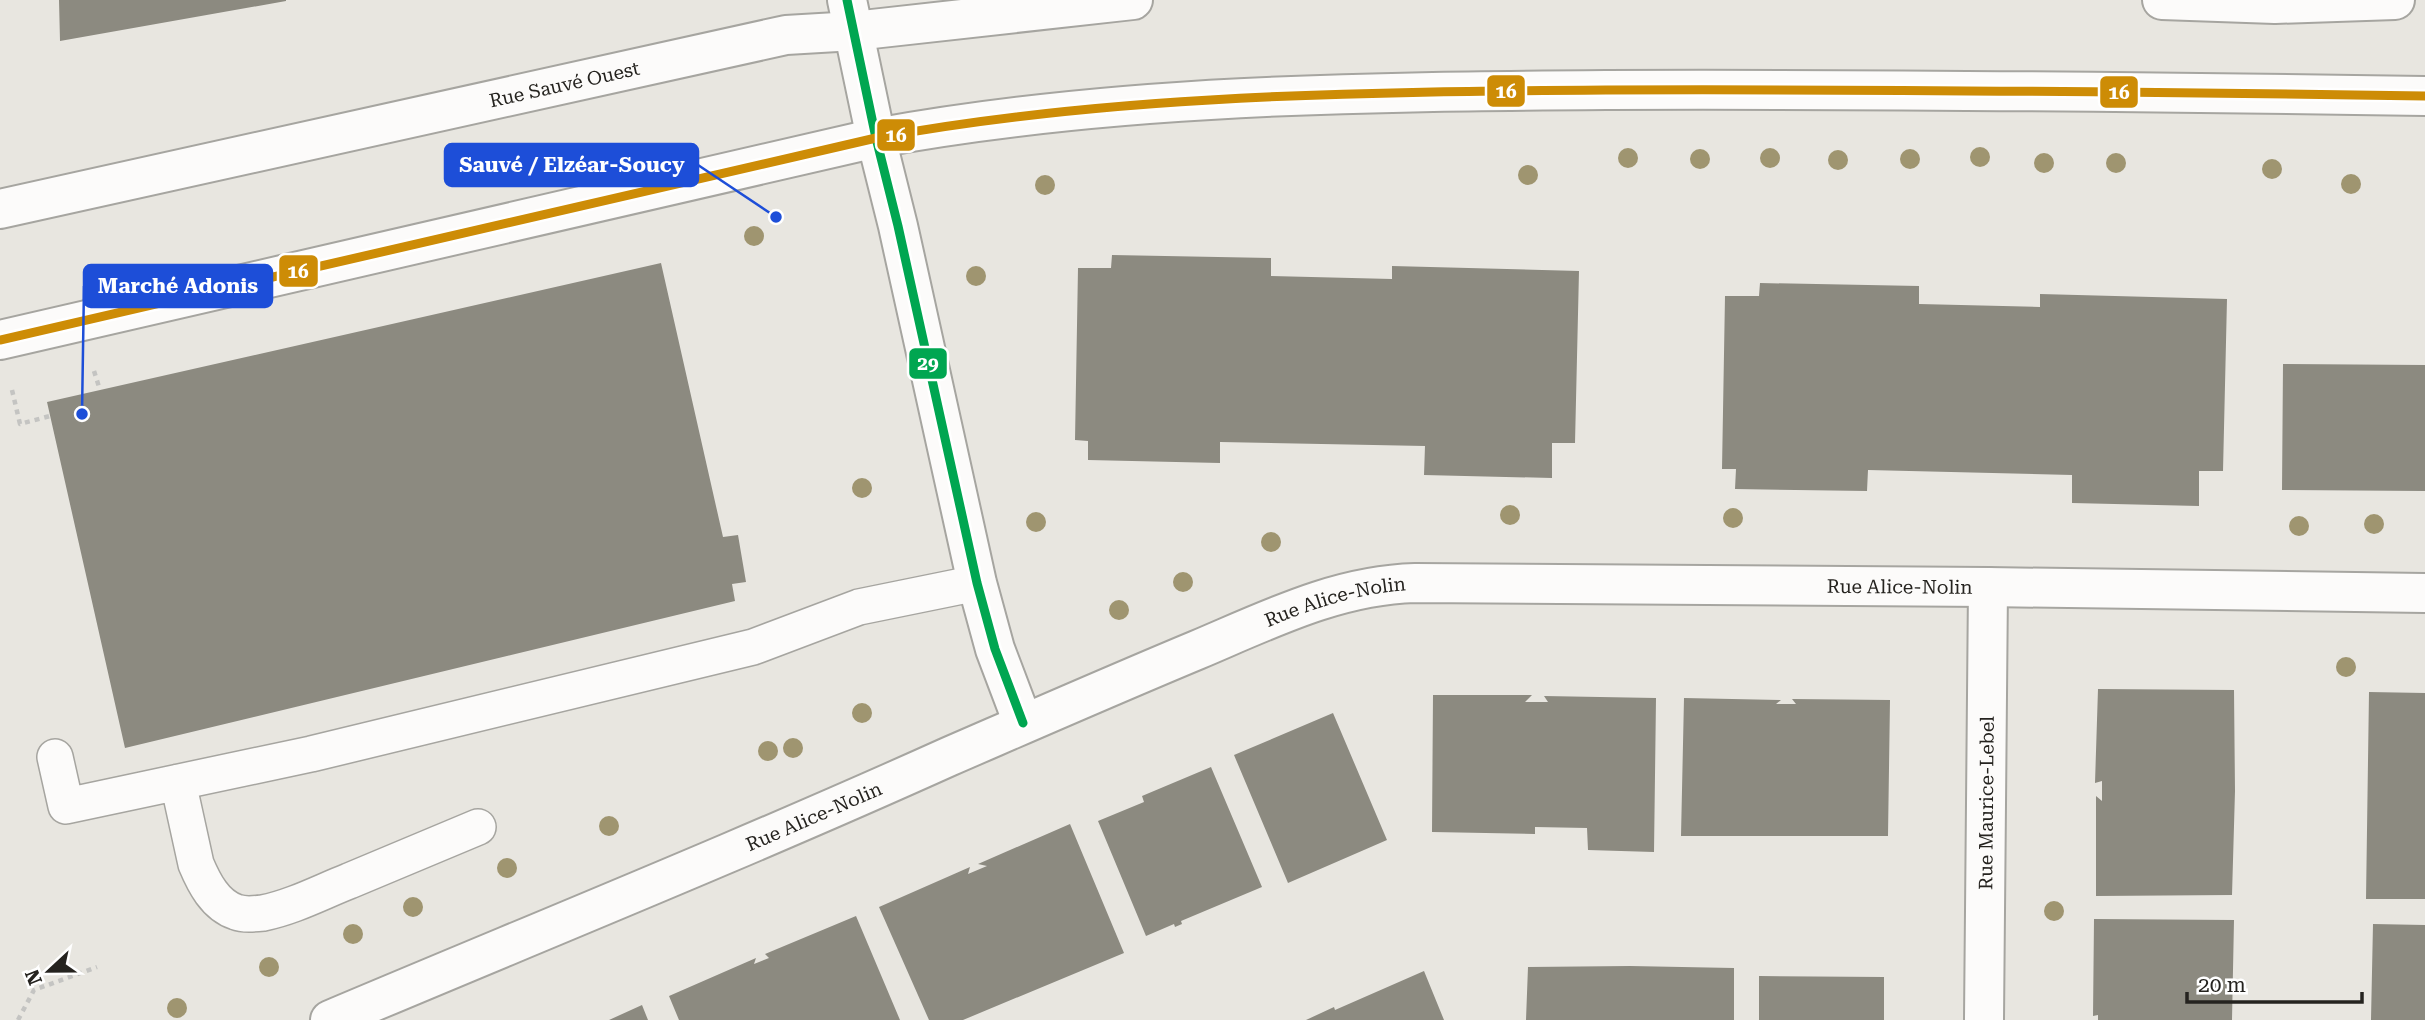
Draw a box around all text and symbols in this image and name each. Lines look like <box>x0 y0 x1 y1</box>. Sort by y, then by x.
street label: Rue Sauvé Ouest <box>487 56 642 112</box>
line badge: 16 <box>1486 74 1526 108</box>
line badge: 16 <box>2099 75 2139 109</box>
text: 16 <box>1495 80 1517 103</box>
text: 16 <box>2108 81 2130 104</box>
line badge: 16 <box>876 118 916 152</box>
text: 16 <box>885 124 907 147</box>
callout: Sauvé / Elzéar-Soucy <box>445 144 698 186</box>
text: Sauvé / Elzéar-Soucy <box>459 153 685 177</box>
line badge: 16 <box>278 254 319 288</box>
text: 16 <box>287 260 309 283</box>
callout: Marché Adonis <box>84 265 272 307</box>
text: Marché Adonis <box>98 274 258 298</box>
line badge: 29 <box>908 347 948 380</box>
text: 29 <box>917 352 939 375</box>
street label: Rue Alice-Nolin <box>1261 572 1407 631</box>
street label: Rue Alice-Nolin <box>1827 574 1973 598</box>
street label: Rue Maurice-Lebel <box>1974 716 1998 890</box>
street label: Rue Alice-Nolin <box>742 777 885 856</box>
north arrow <box>14 936 84 1006</box>
scale bar <box>2187 960 2362 1004</box>
text: N <box>20 966 47 988</box>
text: 20 m <box>2198 973 2246 997</box>

